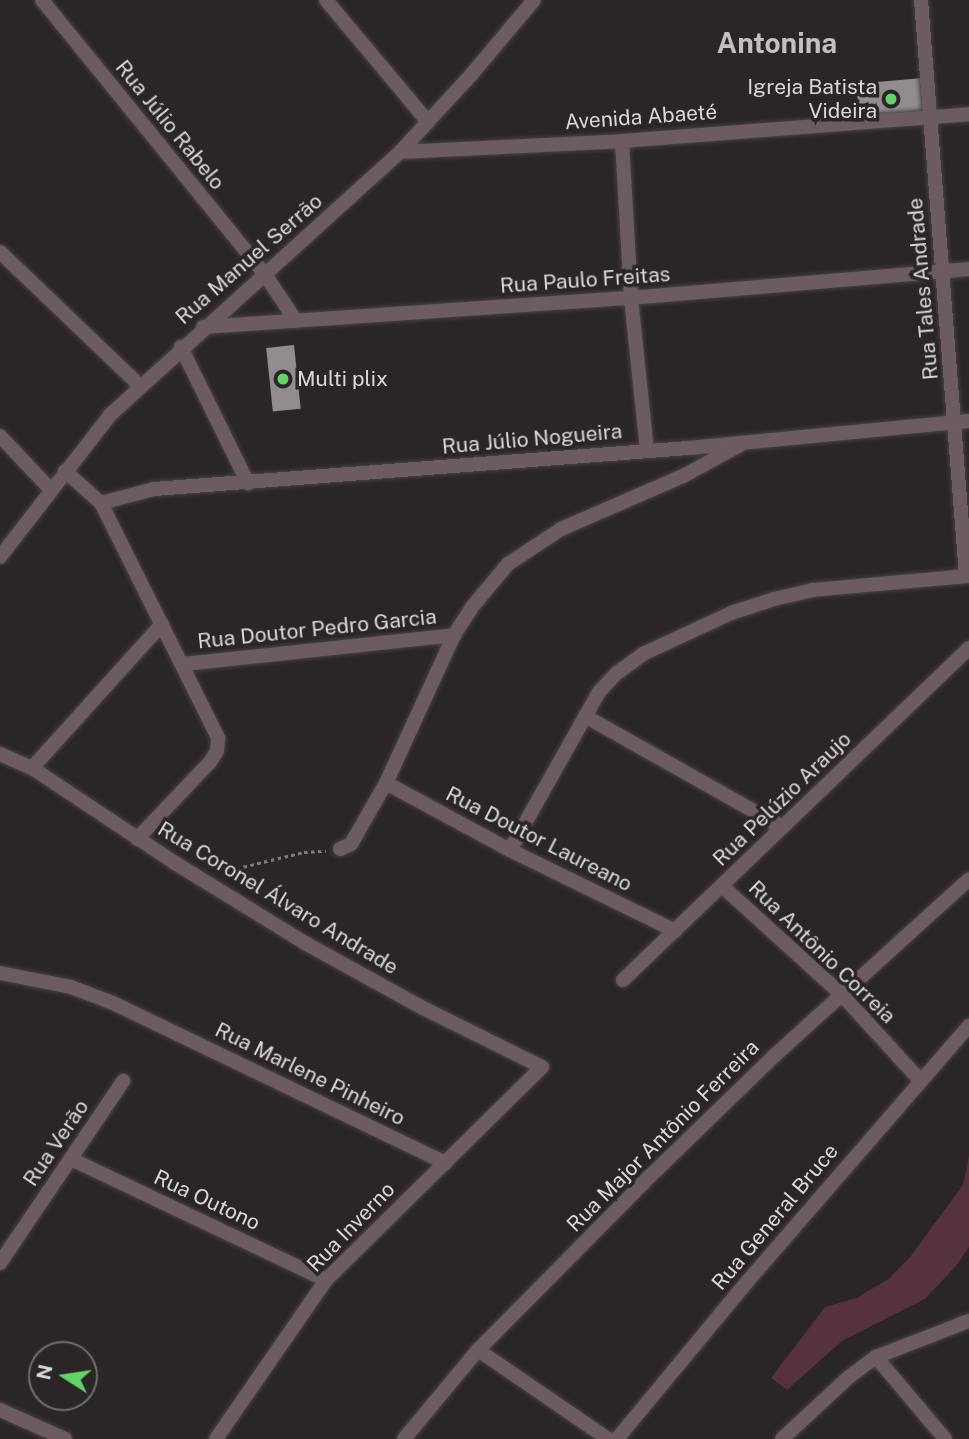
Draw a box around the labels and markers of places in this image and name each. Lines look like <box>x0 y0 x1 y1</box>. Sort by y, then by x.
place label: Igreja Batista Videira <box>747 74 877 124</box>
marker: Igreja Batista Videira <box>883 91 899 107</box>
place label: Multi plix <box>297 366 388 392</box>
marker: Multi plix <box>275 371 291 387</box>

